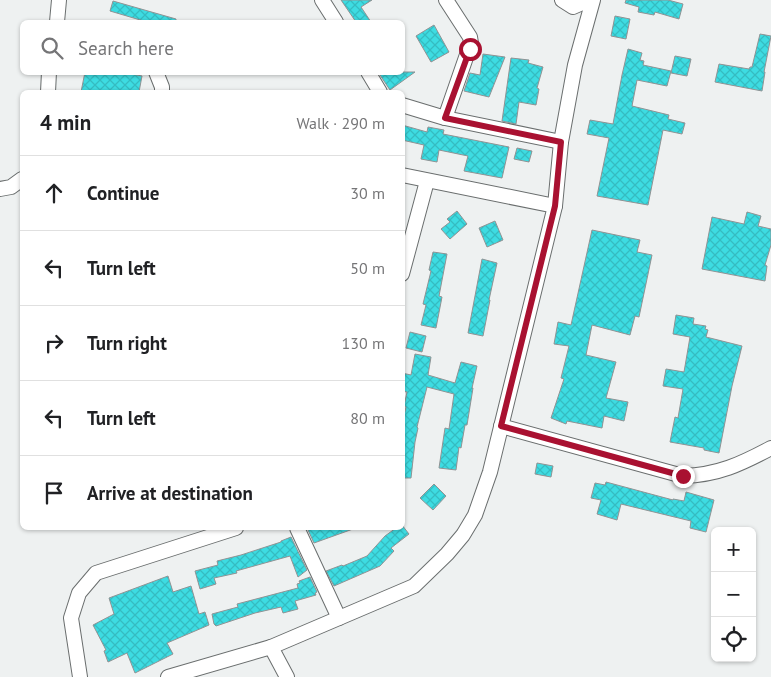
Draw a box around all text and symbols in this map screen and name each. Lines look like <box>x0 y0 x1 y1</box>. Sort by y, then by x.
search box <box>20 20 405 75</box>
icon: search <box>38 34 66 62</box>
text: Search here <box>78 36 174 60</box>
route start <box>459 38 482 61</box>
text: 4 min <box>40 109 91 136</box>
text: Walk · 290 m <box>296 113 385 133</box>
icon: ahead <box>40 179 68 207</box>
text: Continue <box>87 181 159 205</box>
text: 30 m <box>350 183 385 203</box>
icon: left <box>40 254 68 282</box>
text: Turn left <box>87 256 156 280</box>
text: 50 m <box>350 258 385 278</box>
icon: right <box>40 329 68 357</box>
text: Turn right <box>87 331 167 355</box>
text: 130 m <box>342 333 385 353</box>
icon: left <box>40 404 68 432</box>
text: Turn left <box>87 406 156 430</box>
text: 80 m <box>350 408 385 428</box>
route end <box>672 465 695 488</box>
icon: arrive <box>40 479 68 507</box>
text: Arrive at destination <box>87 481 253 505</box>
map controls <box>711 527 756 662</box>
button: + <box>711 527 756 572</box>
button: − <box>711 572 756 617</box>
button: locate <box>711 617 756 662</box>

